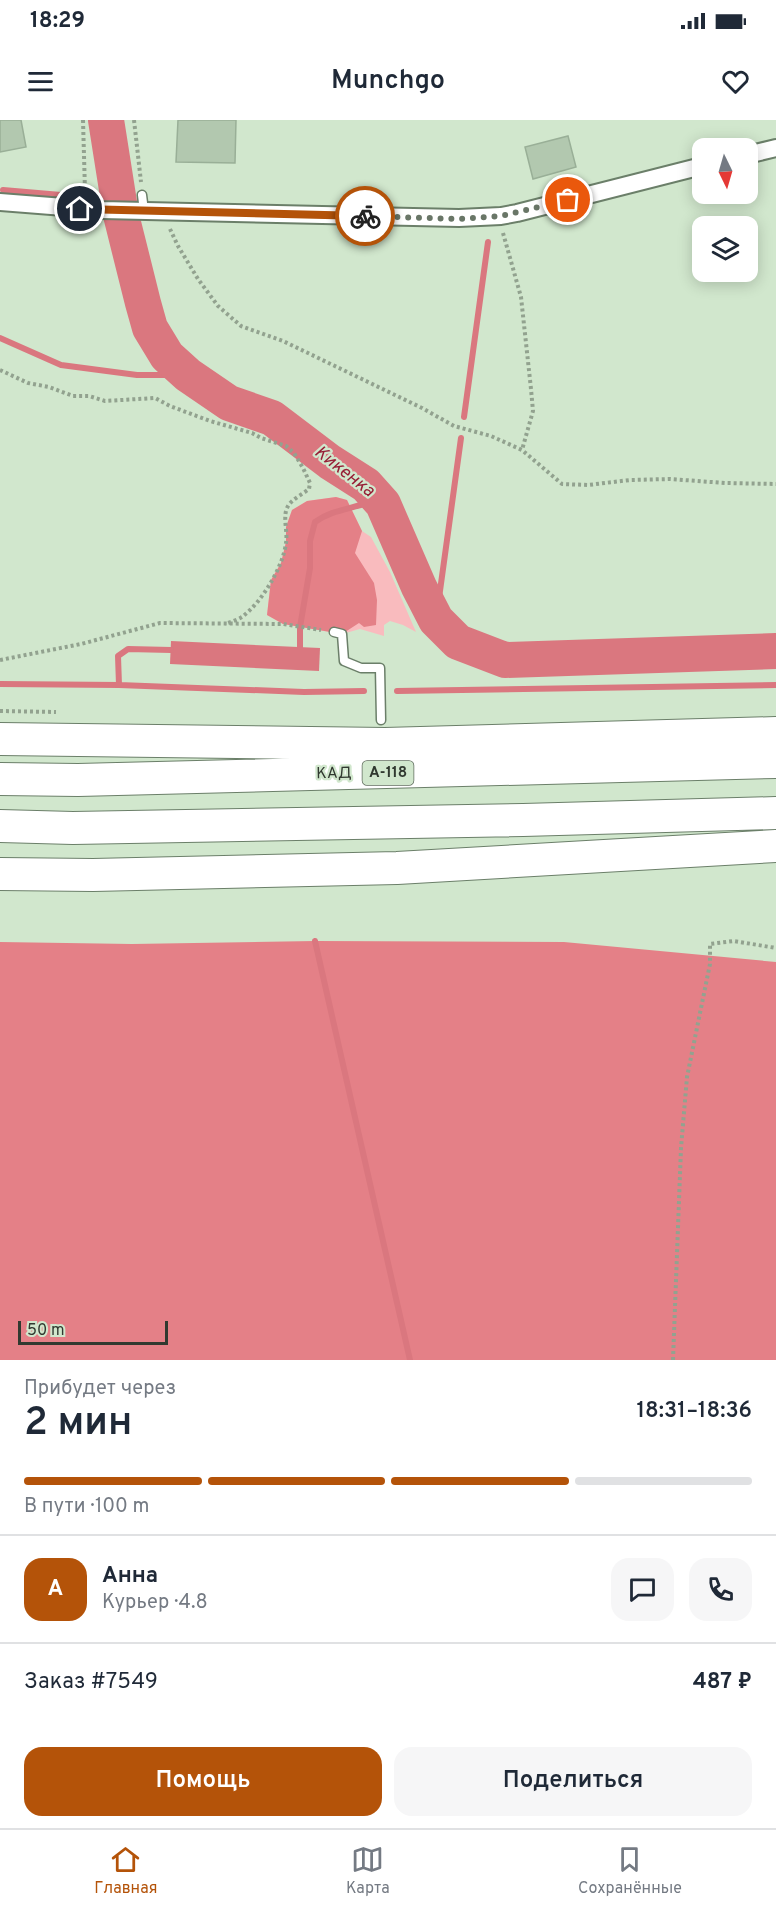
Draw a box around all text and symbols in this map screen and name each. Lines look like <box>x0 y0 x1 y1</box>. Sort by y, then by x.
text: 18:29 <box>30 8 85 35</box>
text: Munchgo <box>331 64 445 98</box>
icon: menu <box>24 65 57 98</box>
icon: heart <box>719 65 752 98</box>
north arrow <box>692 138 758 204</box>
map controls <box>692 138 758 282</box>
pin <box>542 174 593 225</box>
pin <box>54 183 105 234</box>
icon: bag <box>551 183 584 216</box>
courier <box>335 186 395 246</box>
icon: home <box>63 192 96 225</box>
icon: bike <box>349 200 382 233</box>
button: layers <box>692 216 758 282</box>
water label: Кикенка <box>309 441 379 503</box>
road number: А-118 <box>362 761 414 785</box>
street label: КАД <box>316 764 352 784</box>
scale bar <box>18 1318 168 1346</box>
text: 50 m <box>27 1321 65 1341</box>
text: Прибудет через <box>24 1376 176 1402</box>
text: 18:31–18:36 <box>637 1398 752 1425</box>
text: 2 мин <box>24 1400 132 1449</box>
text: В пути · 100 m <box>24 1494 150 1520</box>
button: chat <box>611 1558 674 1621</box>
button: phone <box>689 1558 752 1621</box>
text: Анна <box>102 1563 158 1590</box>
text: А <box>48 1576 63 1603</box>
text: Курьер · 4.8 <box>102 1590 208 1616</box>
text: Заказ #7549 <box>24 1669 158 1696</box>
text: 487 ₽ <box>693 1669 752 1696</box>
button: Помощь <box>24 1747 382 1816</box>
button: Поделиться <box>394 1747 752 1816</box>
tab: Главная <box>94 1843 158 1899</box>
tab: Карта <box>346 1843 390 1899</box>
tab: Сохранённые <box>578 1843 682 1899</box>

